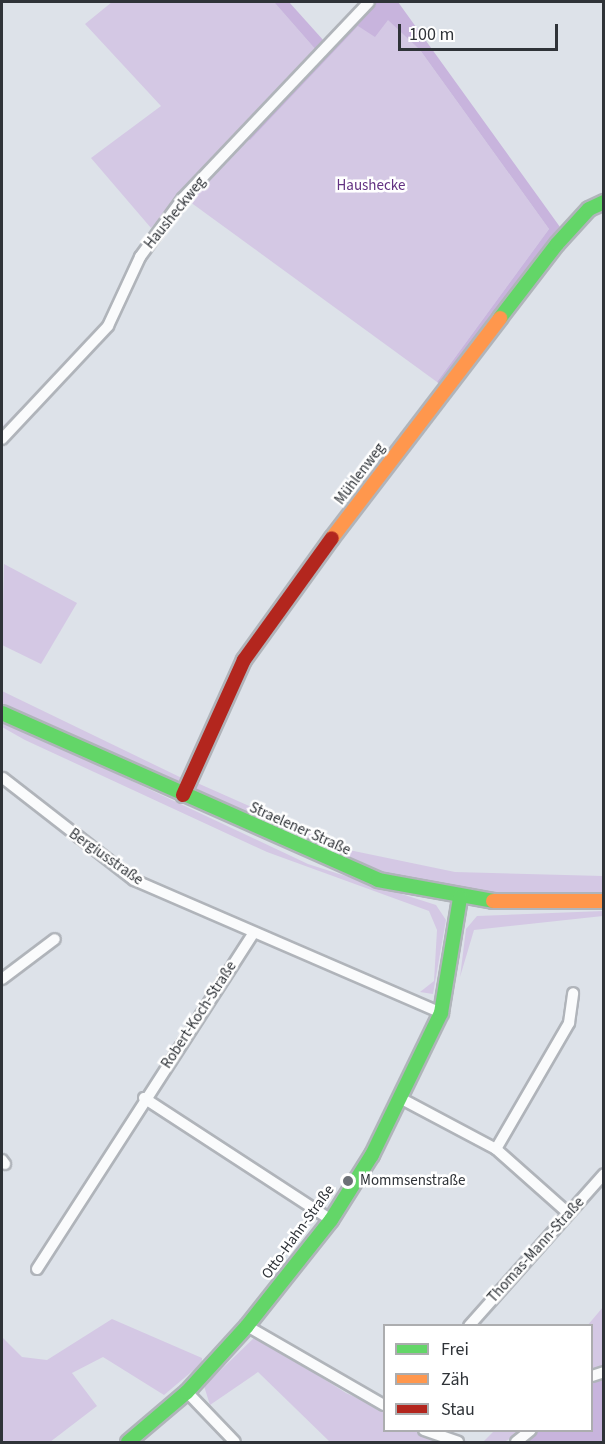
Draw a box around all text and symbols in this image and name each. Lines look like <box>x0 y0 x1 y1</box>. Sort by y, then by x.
scale bar <box>401 12 562 50</box>
text: 100 m <box>409 22 454 47</box>
street label: Hausheckweg <box>141 173 209 253</box>
park label: Haushecke <box>337 177 405 195</box>
street label: Mühlenweg <box>331 440 389 508</box>
street label: Straelener Straße <box>247 799 353 859</box>
street label: Bergiusstraße <box>65 825 147 889</box>
street label: Robert-Koch-Straße <box>158 958 240 1072</box>
place label: Mommsenstraße <box>360 1172 465 1190</box>
marker: Mommsenstraße <box>341 1174 355 1188</box>
street label: Otto-Hahn-Straße <box>258 1181 338 1283</box>
street label: Thomas-Mann-Straße <box>484 1193 588 1307</box>
legend <box>383 1324 593 1432</box>
text: Frei <box>441 1337 469 1362</box>
text: Zäh <box>441 1367 469 1392</box>
text: Stau <box>441 1397 475 1422</box>

